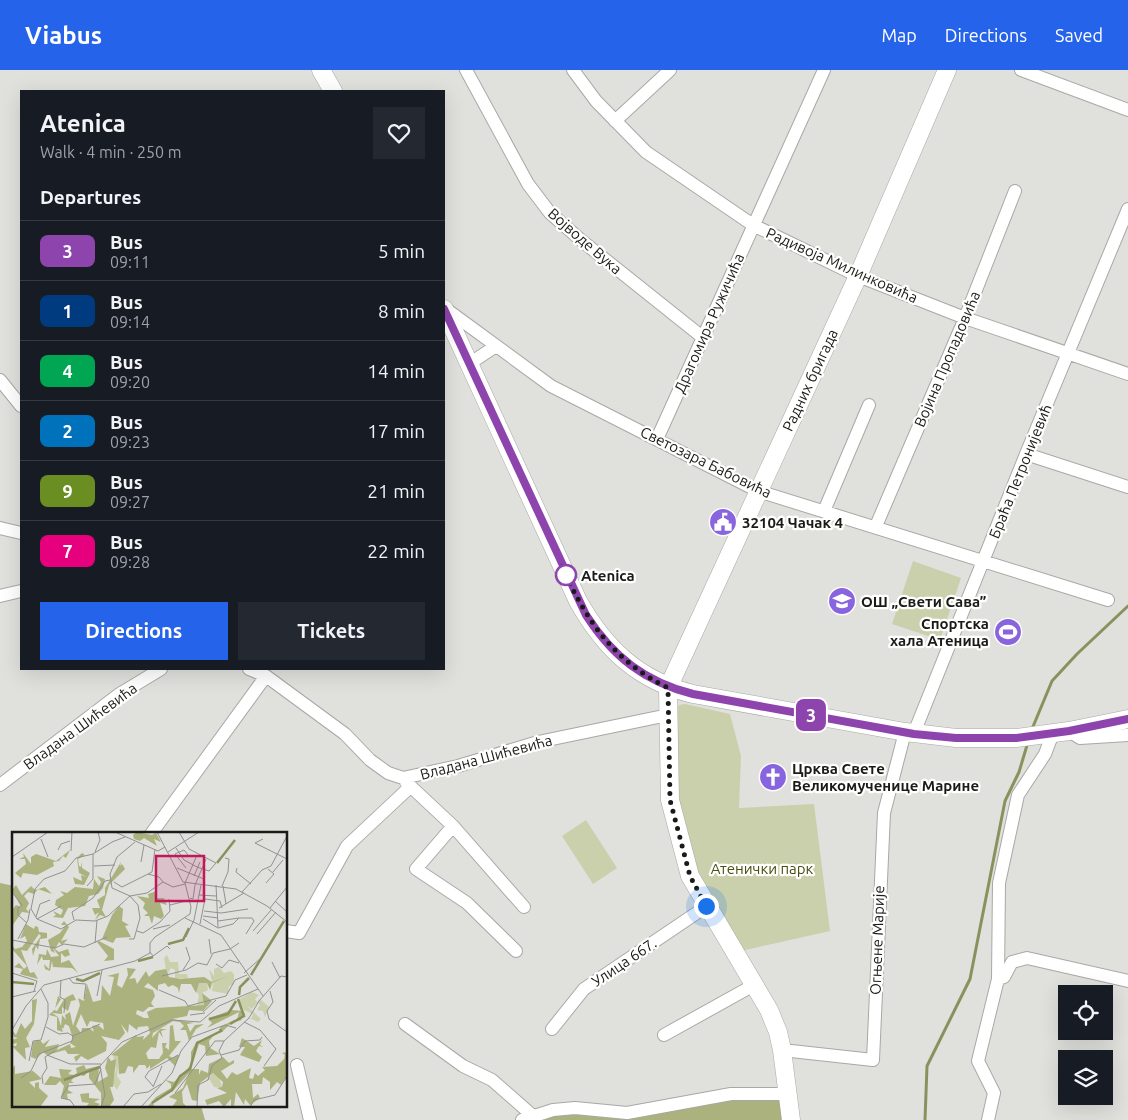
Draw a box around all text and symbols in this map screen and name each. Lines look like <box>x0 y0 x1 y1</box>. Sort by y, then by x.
text: Viabus <box>25 22 102 49</box>
text: Map <box>881 25 917 45</box>
text: Directions <box>945 25 1027 45</box>
text: Saved <box>1055 25 1103 45</box>
button: heart <box>373 107 425 159</box>
text: Atenica <box>40 110 126 137</box>
text: Walk · 4 min · 250 m <box>40 143 182 161</box>
text: Departures <box>40 186 141 208</box>
street label: Војводе Вука <box>545 205 625 277</box>
street label: Радивоја Милинковића <box>764 224 920 306</box>
text: Bus <box>110 231 143 253</box>
text: 5 min <box>378 240 425 262</box>
text: 3 <box>62 241 73 261</box>
street label: Драгомира Ружичића <box>671 251 747 395</box>
text: 09:11 <box>110 253 150 271</box>
street label: Војина Пропадовића <box>911 288 983 430</box>
text: Bus <box>110 291 143 313</box>
text: 8 min <box>378 300 425 322</box>
text: 1 <box>62 301 73 321</box>
text: 09:14 <box>110 313 150 331</box>
street label: Радних бригада <box>779 326 841 434</box>
text: Bus <box>110 351 143 373</box>
text: 14 min <box>367 360 425 382</box>
text: 4 <box>62 361 73 381</box>
text: 09:20 <box>110 373 150 391</box>
street label: Браћа Петронијевић <box>985 401 1055 541</box>
text: Bus <box>110 411 143 433</box>
text: 17 min <box>367 420 425 442</box>
text: 2 <box>62 421 73 441</box>
street label: Светозара Бабовића <box>638 423 774 501</box>
text: 09:23 <box>110 433 150 451</box>
text: Bus <box>110 471 143 493</box>
text: 21 min <box>367 480 425 502</box>
text: 9 <box>62 481 73 501</box>
text: 09:27 <box>110 493 150 511</box>
public building icon: 32104 Чачак 4 <box>708 507 738 537</box>
place label: 32104 Чачак 4 <box>742 514 843 531</box>
text: Bus <box>110 531 143 553</box>
text: 22 min <box>367 540 425 562</box>
text: 7 <box>62 541 73 561</box>
text: 09:28 <box>110 553 150 571</box>
marker: Atenica <box>555 564 577 586</box>
place label: Atenica <box>581 567 635 584</box>
school or university icon: ОШ „Свети Сава” <box>827 586 857 616</box>
place label: ОШ „Свети Сава” <box>861 593 986 610</box>
button: Directions <box>40 602 228 660</box>
button: Tickets <box>238 602 425 660</box>
place label: Спортска хала Атеница <box>890 615 989 649</box>
sports icon: Спортска хала Атеница <box>993 617 1023 647</box>
street label: Владана Шићевића <box>20 679 140 773</box>
line badge: 3 <box>795 699 827 731</box>
text: 3 <box>806 705 816 725</box>
street label: Владана Шићевића <box>418 731 554 783</box>
place label: Црква Свете Великомученице Марине <box>792 760 979 794</box>
church icon: Црква Свете Великомученице Марине <box>758 762 788 792</box>
inset map <box>12 832 288 1108</box>
park label: Атенички парк <box>711 860 814 877</box>
street label: Огњене Марије <box>867 885 887 995</box>
your location <box>694 894 719 919</box>
street label: Улица 667. <box>588 934 660 990</box>
map controls <box>1058 985 1113 1105</box>
button: locate <box>1058 985 1113 1040</box>
button: layers <box>1058 1050 1113 1105</box>

